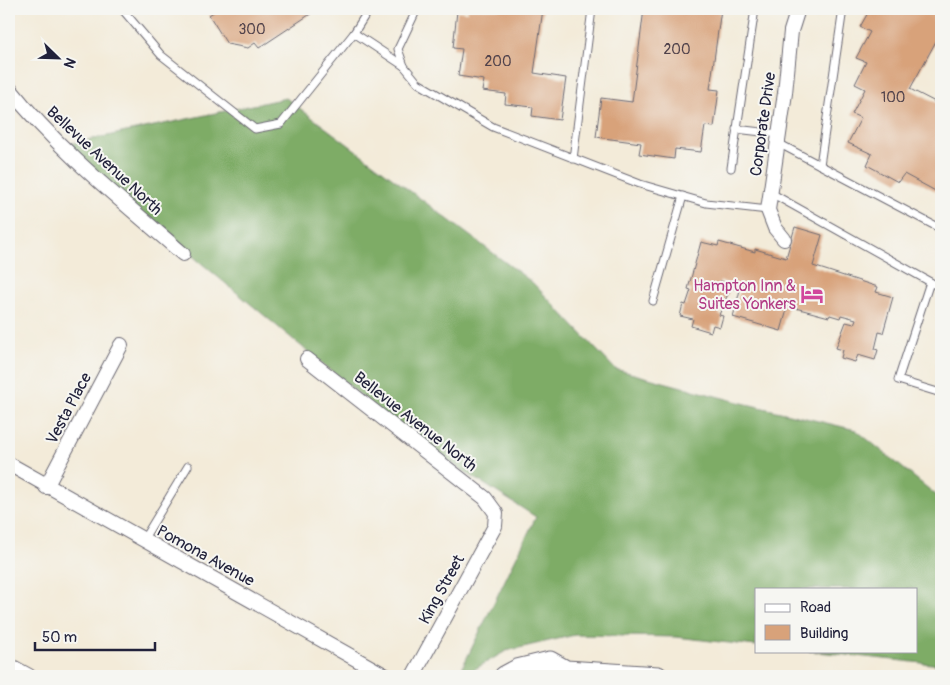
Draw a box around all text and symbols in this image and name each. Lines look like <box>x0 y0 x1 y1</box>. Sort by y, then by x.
house number: 300 <box>239 21 265 38</box>
north arrow <box>32 32 82 82</box>
house number: 200 <box>664 41 690 58</box>
house number: 200 <box>485 53 511 70</box>
text: N <box>60 55 79 71</box>
street label: Corporate Drive <box>746 71 780 178</box>
house number: 100 <box>881 89 905 106</box>
street label: Bellevue Avenue North <box>42 102 166 219</box>
place label: Hampton Inn & Suites Yonkers <box>693 276 796 314</box>
hotel icon: Hampton Inn & Suites Yonkers <box>799 281 825 307</box>
street label: Bellevue Avenue North <box>350 367 481 476</box>
street label: Vesta Place <box>42 369 96 448</box>
street label: Pomona Avenue <box>153 521 258 591</box>
street label: King Street <box>415 551 469 628</box>
legend <box>755 588 918 652</box>
text: Road <box>800 598 831 617</box>
scale bar <box>35 620 155 652</box>
text: Building <box>800 624 848 643</box>
text: 50 m <box>42 628 77 647</box>

